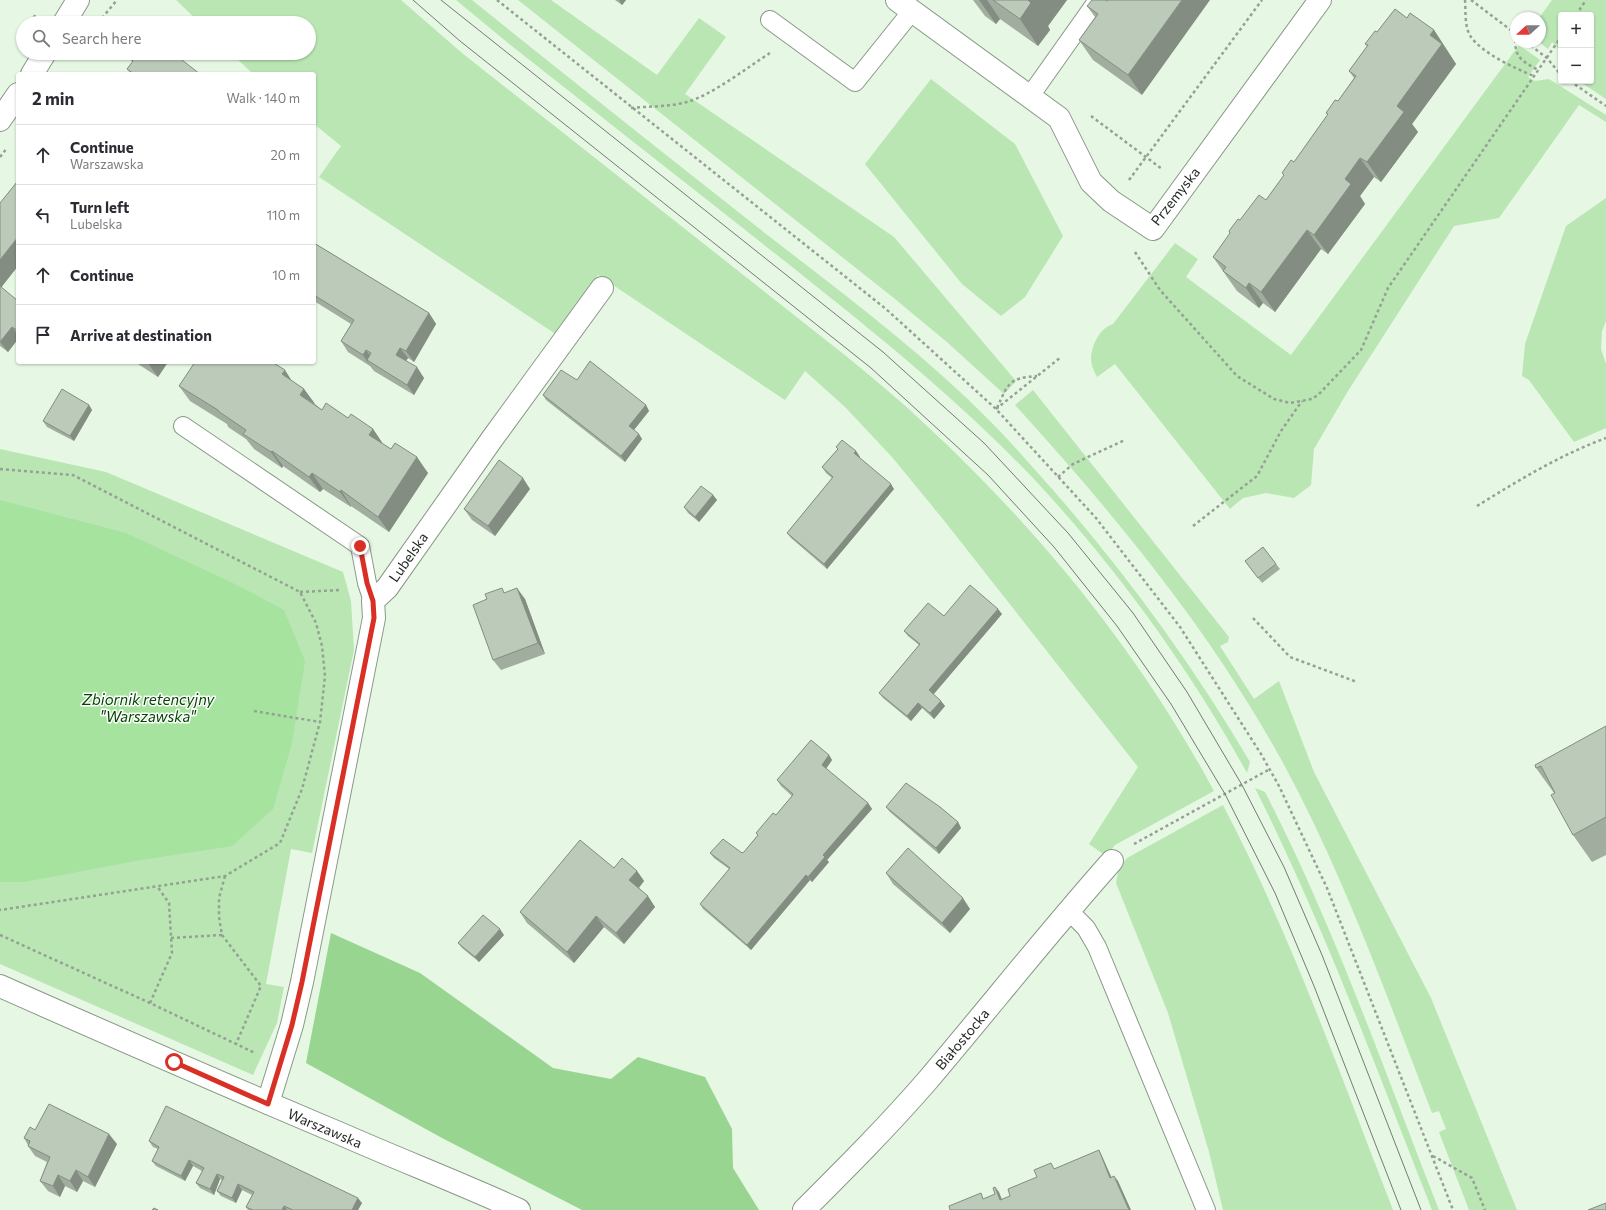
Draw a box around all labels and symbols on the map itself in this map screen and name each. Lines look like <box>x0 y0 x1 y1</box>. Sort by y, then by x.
north arrow <box>1510 12 1546 48</box>
street label: Przemyska <box>1147 163 1203 229</box>
street label: Lubelska <box>385 529 431 585</box>
route end <box>351 537 369 555</box>
water label: Zbiornik retencyjny "Warszawska" <box>81 690 215 725</box>
street label: Białostocka <box>932 1005 992 1073</box>
route start <box>165 1053 183 1071</box>
street label: Warszawska <box>285 1105 365 1151</box>

